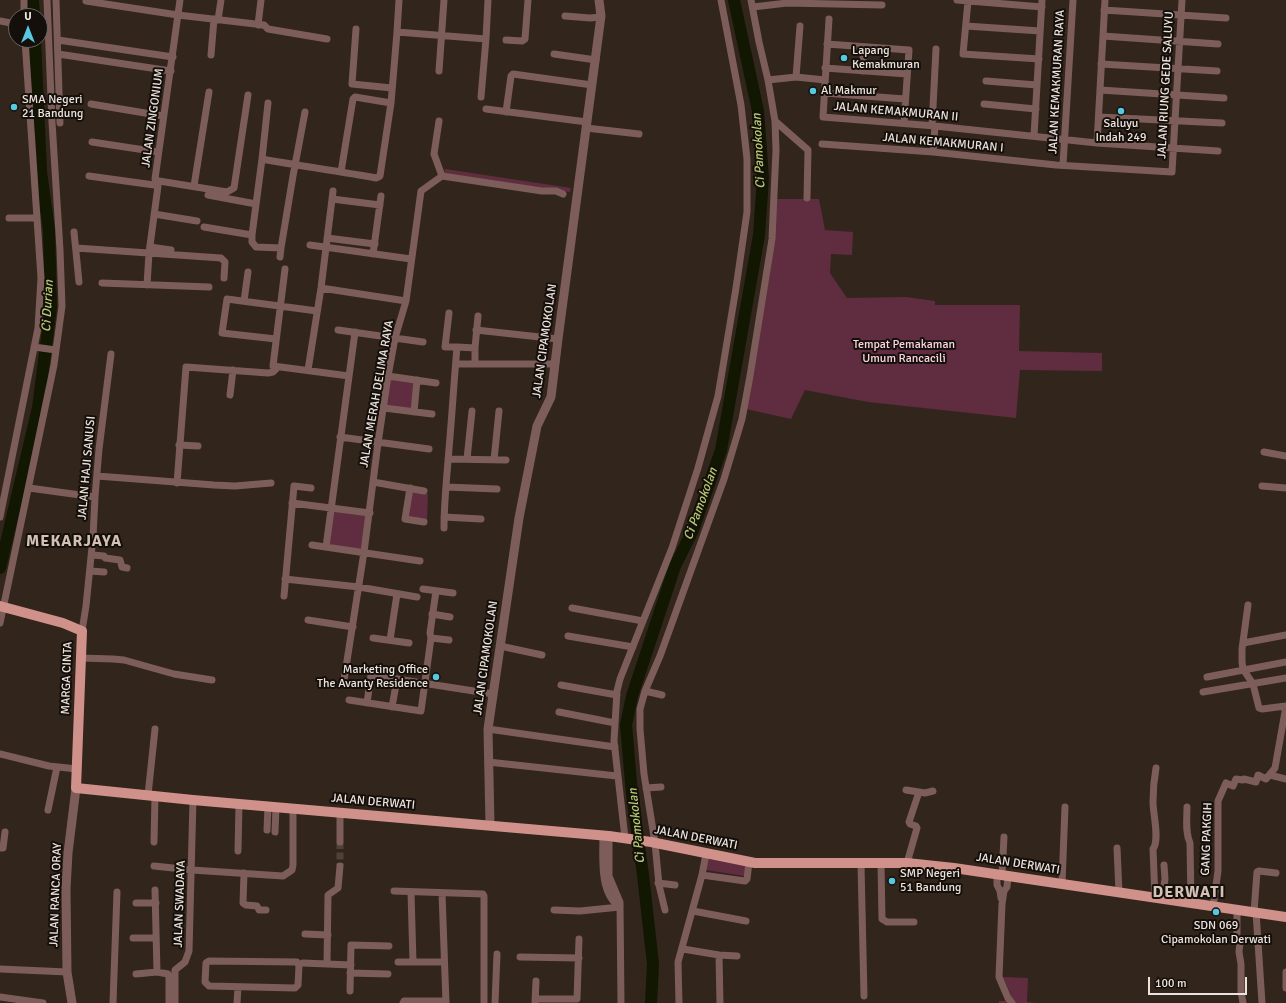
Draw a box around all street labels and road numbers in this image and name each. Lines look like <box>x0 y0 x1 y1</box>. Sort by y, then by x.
street label: JALAN KEMAKMURAN RAYA <box>1046 9 1068 155</box>
street label: JALAN RIUNG GEDE SALUYU <box>1155 11 1177 159</box>
street label: JALAN ZINGONIUM <box>139 67 167 169</box>
street label: JALAN KEMAKMURAN II <box>833 99 959 125</box>
street label: JALAN KEMAKMURAN I <box>882 131 1004 155</box>
street label: JALAN CIPAMOKOLAN <box>530 283 560 399</box>
street label: JALAN MERAH DELIMA RAYA <box>357 319 397 469</box>
street label: JALAN HAJI SANUSI <box>75 415 99 521</box>
street label: JALAN CIPAMOKOLAN <box>471 600 501 716</box>
street label: MARGA CINTA <box>59 641 75 715</box>
street label: JALAN DERWATI <box>330 791 416 813</box>
street label: GANG PAKGIH <box>1199 802 1215 876</box>
street label: JALAN DERWATI <box>653 823 739 853</box>
street label: JALAN RANCA ORAY <box>47 843 65 947</box>
street label: JALAN DERWATI <box>975 850 1061 878</box>
street label: JALAN SWADAYA <box>171 860 189 948</box>

